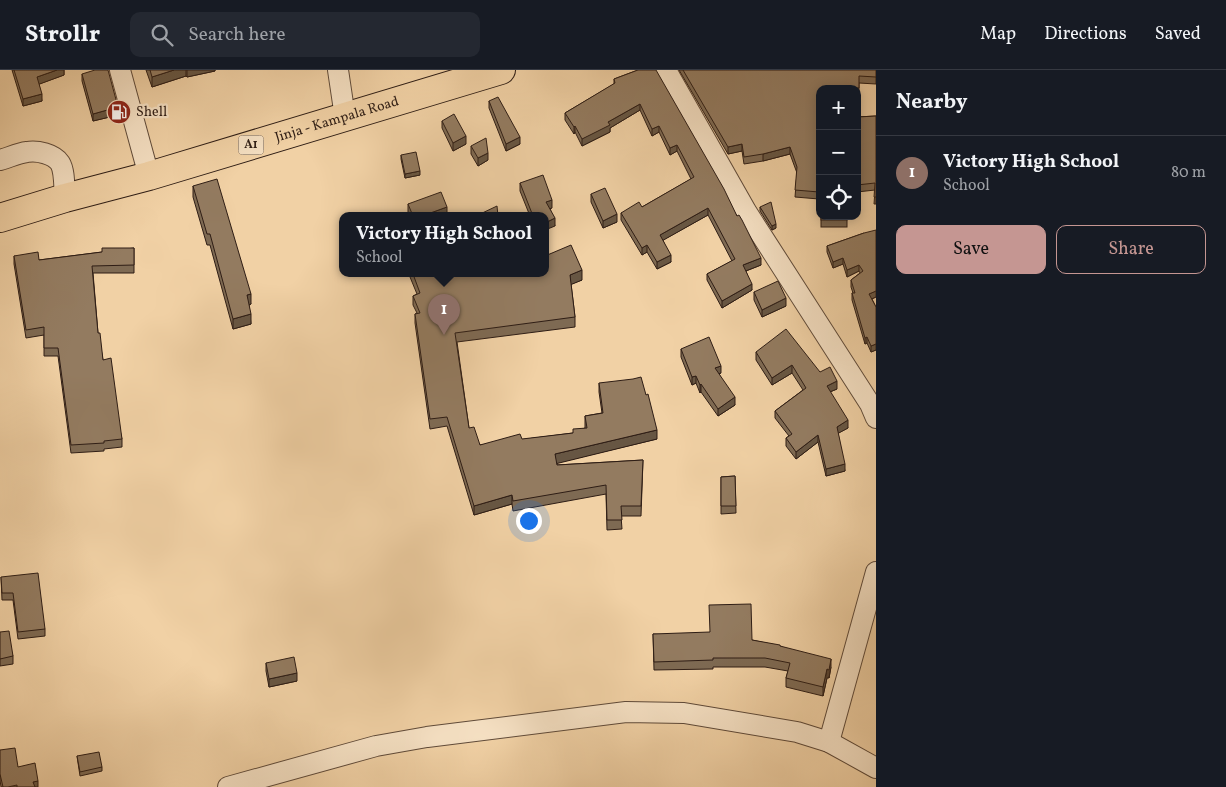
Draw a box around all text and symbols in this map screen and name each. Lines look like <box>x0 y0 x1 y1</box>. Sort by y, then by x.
search box <box>130 12 480 57</box>
text: Strollr <box>25 18 100 52</box>
icon: search <box>148 21 176 49</box>
text: Search here <box>188 22 286 48</box>
text: Map <box>980 22 1016 47</box>
text: Directions <box>1044 22 1127 47</box>
text: Saved <box>1155 22 1201 47</box>
map controls <box>816 85 861 220</box>
button: + <box>816 85 861 130</box>
text: Nearby <box>896 88 967 117</box>
street label: Jinja - Kampala Road <box>273 92 401 147</box>
fuel station icon: Shell <box>106 99 132 125</box>
place label: Shell <box>136 103 167 122</box>
button: − <box>816 130 861 175</box>
road number: A1 <box>238 136 264 154</box>
text: Victory High School <box>943 149 1119 175</box>
text: 1 <box>909 162 915 184</box>
text: 80 m <box>1171 162 1206 184</box>
button: locate <box>816 175 861 220</box>
text: School <box>943 175 990 197</box>
popup <box>339 212 549 277</box>
text: Victory High School <box>356 221 532 247</box>
button: Save <box>896 225 1046 274</box>
button: Share <box>1056 225 1206 274</box>
text: School <box>356 247 403 269</box>
pin: 1 <box>428 294 460 335</box>
your location <box>516 508 542 534</box>

